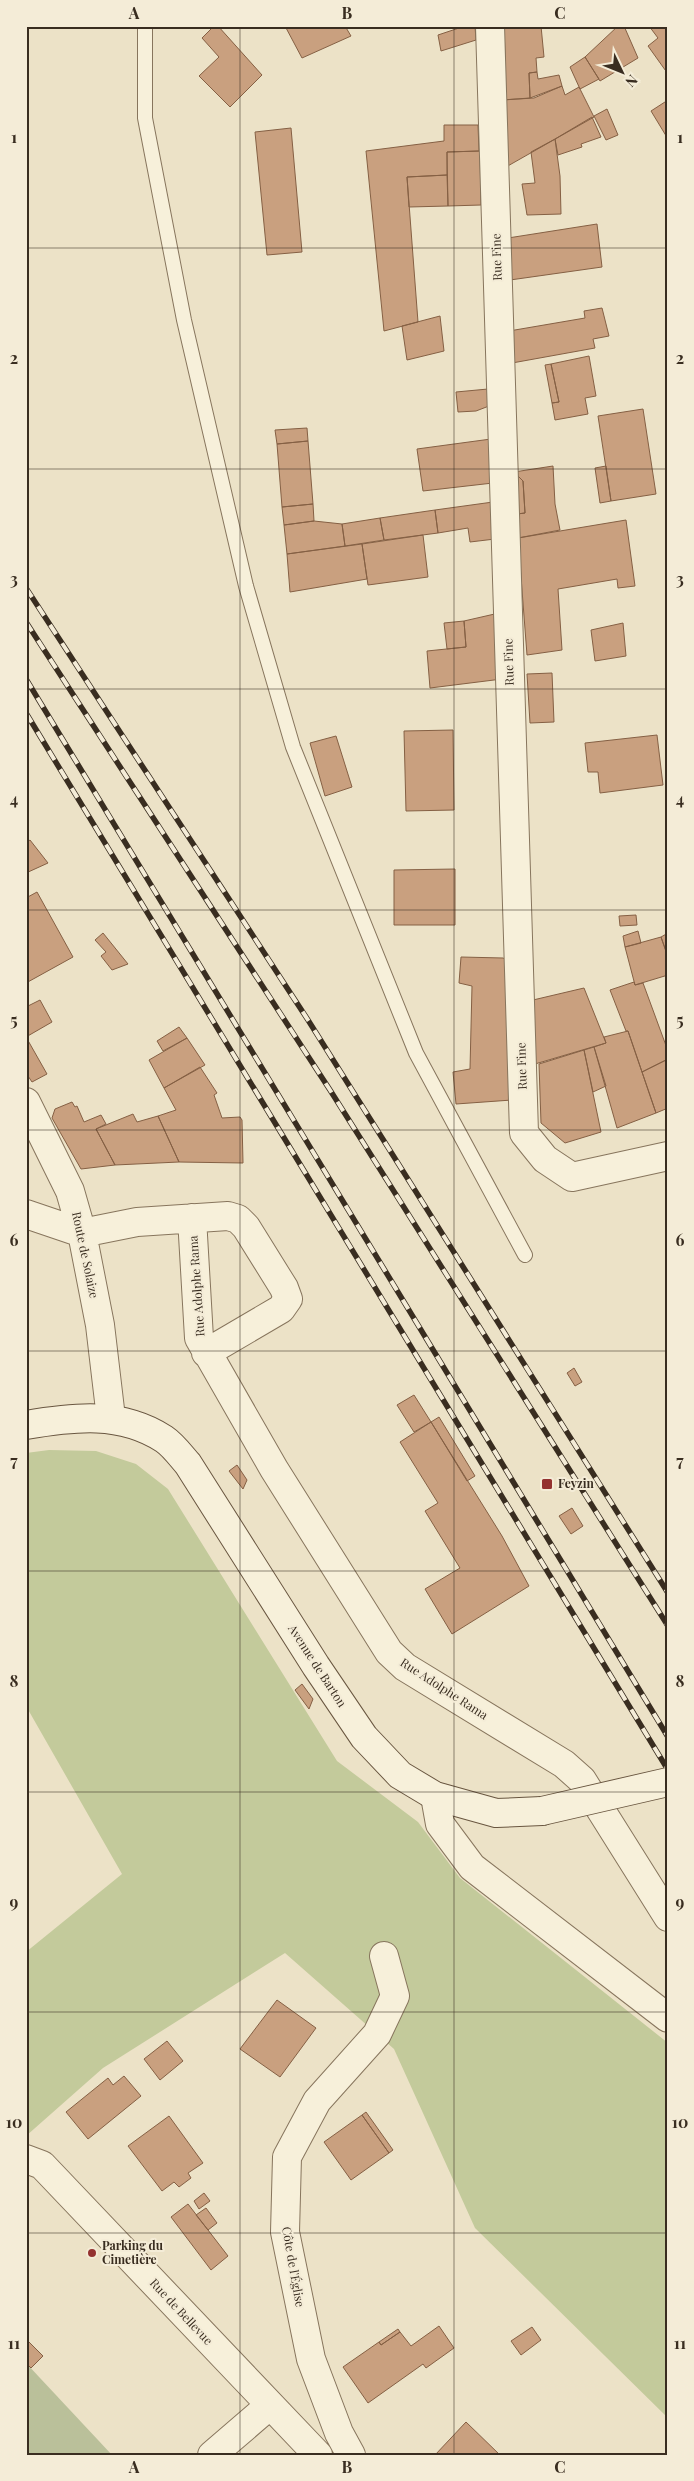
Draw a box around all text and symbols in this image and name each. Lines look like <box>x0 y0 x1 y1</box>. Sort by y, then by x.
text: A <box>128 2 140 23</box>
text: B <box>342 2 353 23</box>
text: C <box>554 2 566 23</box>
north arrow <box>596 48 646 98</box>
text: N <box>621 71 642 91</box>
text: 1 <box>11 126 17 147</box>
text: 1 <box>677 126 683 147</box>
street label: Rue Fine <box>487 233 505 281</box>
text: 2 <box>10 347 18 368</box>
text: 2 <box>676 347 684 368</box>
text: 3 <box>10 568 18 589</box>
text: 3 <box>676 568 684 589</box>
street label: Rue Fine <box>499 638 517 686</box>
text: 4 <box>10 788 18 809</box>
text: 4 <box>676 788 684 809</box>
text: 5 <box>10 1009 18 1030</box>
text: 5 <box>676 1009 684 1030</box>
street label: Rue Fine <box>512 1042 530 1090</box>
street label: Route de Solaize <box>69 1210 103 1300</box>
text: 6 <box>10 1229 19 1250</box>
text: 6 <box>676 1229 685 1250</box>
street label: Rue Adolphe Rama <box>184 1235 208 1337</box>
text: 7 <box>10 1450 18 1471</box>
text: 7 <box>676 1450 684 1471</box>
place label: Feyzin <box>558 1475 594 1491</box>
marker: Feyzin <box>540 1477 554 1491</box>
street label: Avenue de Barton <box>285 1620 351 1710</box>
street label: Rue Adolphe Rama <box>398 1654 491 1722</box>
text: 8 <box>10 1670 19 1691</box>
text: 8 <box>676 1670 685 1691</box>
text: 9 <box>10 1891 19 1912</box>
text: 9 <box>676 1891 685 1912</box>
text: 10 <box>6 2111 22 2132</box>
text: 10 <box>672 2111 688 2132</box>
street label: Côte de l'Église <box>279 2225 309 2308</box>
place label: Parking du Cimetière <box>102 2237 164 2267</box>
marker: Parking du Cimetière <box>86 2247 98 2259</box>
street label: Rue de Bellevue <box>147 2275 217 2348</box>
text: 11 <box>8 2332 20 2353</box>
text: 11 <box>674 2332 686 2353</box>
text: A <box>128 2456 140 2477</box>
text: B <box>342 2456 353 2477</box>
text: C <box>554 2456 566 2477</box>

